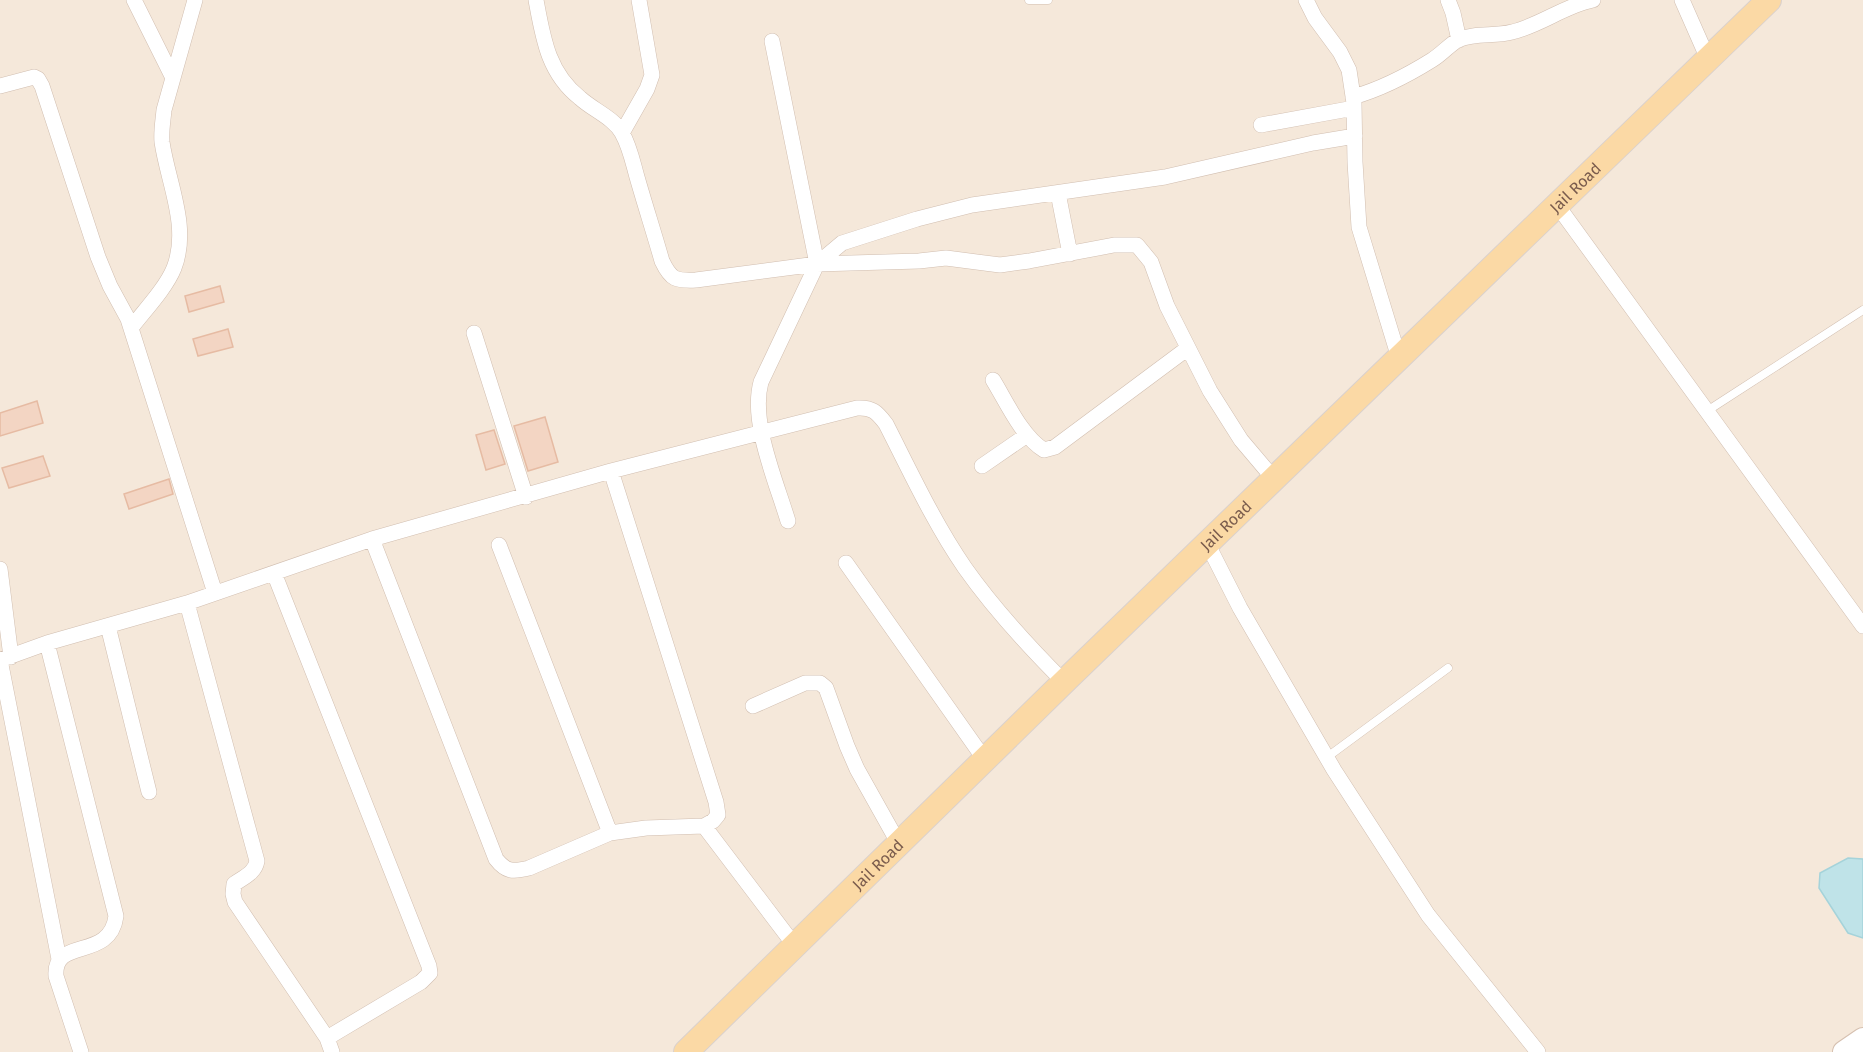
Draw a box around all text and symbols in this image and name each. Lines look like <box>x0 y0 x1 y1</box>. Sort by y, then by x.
street label: Jail Road <box>1546 159 1605 217</box>
street label: Jail Road <box>1196 497 1256 555</box>
street label: Jail Road <box>848 836 907 894</box>

